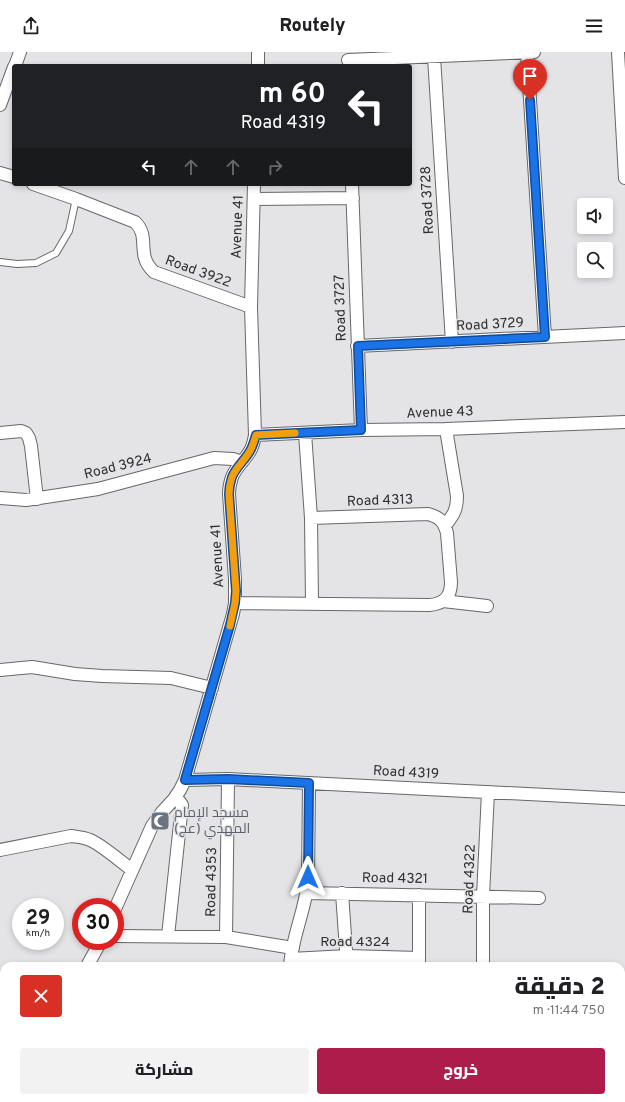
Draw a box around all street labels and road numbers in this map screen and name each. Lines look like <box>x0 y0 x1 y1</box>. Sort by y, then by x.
street label: Road 3728 <box>418 165 438 235</box>
street label: Avenue 41 <box>228 195 248 259</box>
street label: Road 3922 <box>163 252 233 292</box>
street label: Road 3727 <box>331 274 351 342</box>
street label: Road 3729 <box>456 315 524 335</box>
street label: Avenue 43 <box>406 403 474 423</box>
street label: Road 3924 <box>82 450 154 484</box>
street label: Road 4313 <box>346 491 414 511</box>
street label: Avenue 41 <box>208 524 228 588</box>
street label: Road 4319 <box>372 763 440 783</box>
street label: Road 4322 <box>460 844 480 914</box>
street label: Road 4353 <box>203 847 221 917</box>
street label: Road 4321 <box>362 870 428 888</box>
street label: Road 4324 <box>320 934 390 951</box>

